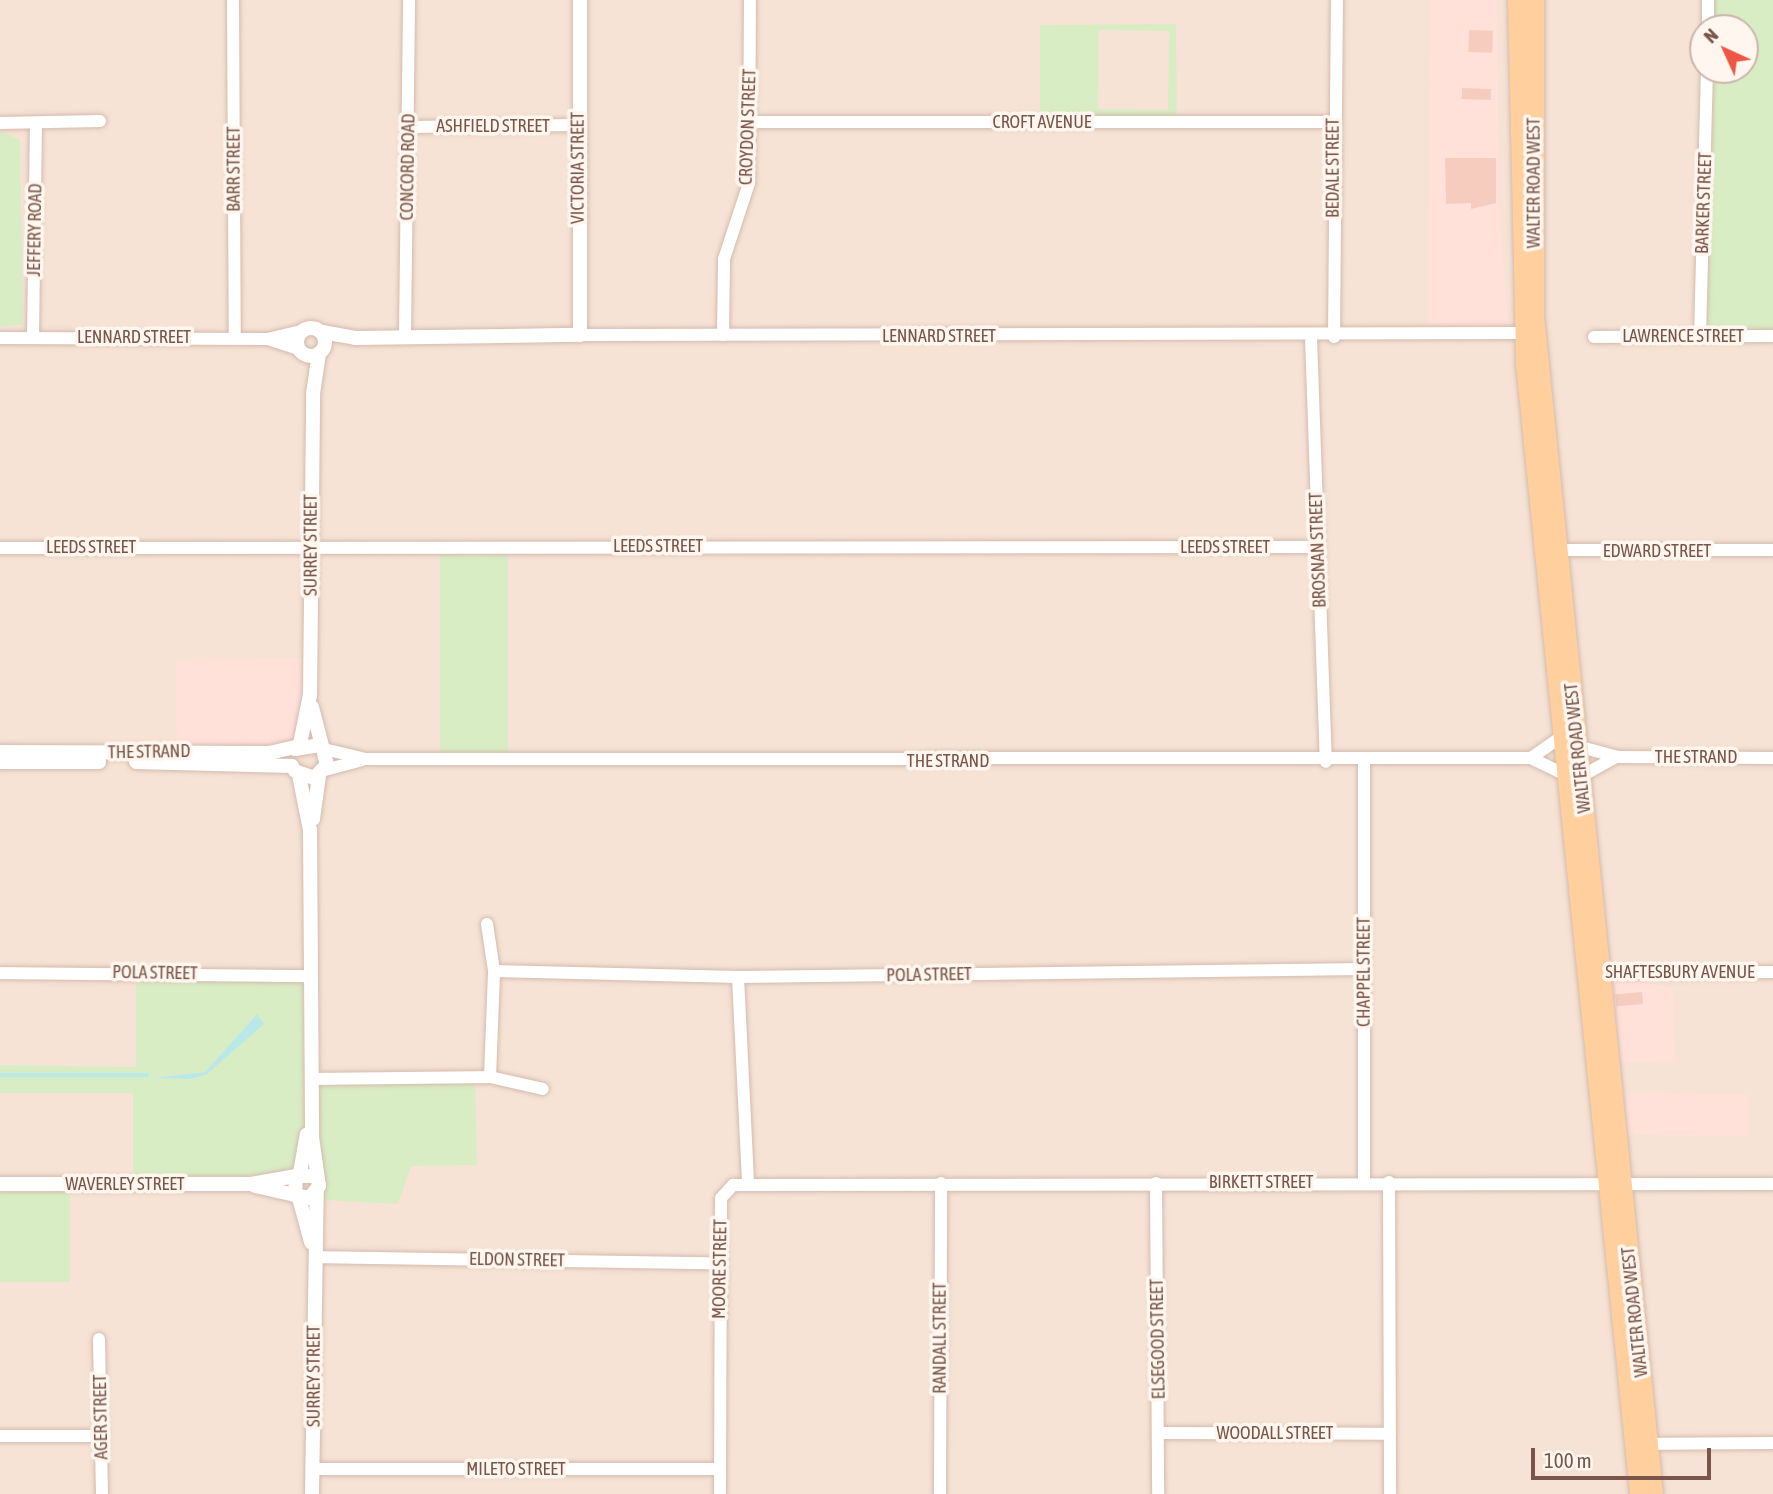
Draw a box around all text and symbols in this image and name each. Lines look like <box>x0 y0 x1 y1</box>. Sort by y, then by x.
north arrow <box>1689 14 1759 84</box>
text: N <box>1699 24 1722 47</box>
street label: CROYDON STREET <box>735 69 761 185</box>
street label: CROFT AVENUE <box>993 111 1091 133</box>
street label: VICTORIA STREET <box>567 112 589 224</box>
street label: CONCORD ROAD <box>396 113 420 221</box>
street label: ASHFIELD STREET <box>436 115 550 137</box>
street label: BEDALE STREET <box>1322 118 1344 218</box>
street label: WALTER ROAD WEST <box>1523 118 1545 248</box>
street label: BARR STREET <box>223 126 245 212</box>
street label: BARKER STREET <box>1691 152 1717 254</box>
street label: JEFFERY ROAD <box>23 183 47 277</box>
street label: LENNARD STREET <box>882 325 996 347</box>
street label: LAWRENCE STREET <box>1622 325 1744 347</box>
street label: LENNARD STREET <box>77 326 191 348</box>
street label: BROSNAN STREET <box>1305 492 1331 608</box>
street label: SURREY STREET <box>300 494 322 596</box>
street label: LEEDS STREET <box>613 535 703 557</box>
street label: LEEDS STREET <box>46 536 136 558</box>
street label: LEEDS STREET <box>1180 536 1270 558</box>
street label: EDWARD STREET <box>1603 540 1711 562</box>
street label: WALTER ROAD WEST <box>1560 682 1596 814</box>
street label: THE STRAND <box>108 740 190 764</box>
street label: THE STRAND <box>1655 746 1737 768</box>
street label: THE STRAND <box>907 750 989 772</box>
street label: CHAPPEL STREET <box>1353 917 1375 1027</box>
street label: POLA STREET <box>112 961 198 985</box>
street label: SHAFTESBURY AVENUE <box>1605 961 1755 983</box>
street label: POLA STREET <box>886 963 972 987</box>
street label: BIRKETT STREET <box>1209 1171 1313 1193</box>
street label: WAVERLEY STREET <box>65 1173 185 1195</box>
street label: MOORE STREET <box>708 1219 732 1319</box>
street label: WALTER ROAD WEST <box>1617 1246 1653 1378</box>
street label: ELDON STREET <box>469 1248 565 1272</box>
street label: ELSEGOOD STREET <box>1146 1278 1170 1400</box>
street label: RANDALL STREET <box>929 1282 951 1394</box>
street label: SURREY STREET <box>303 1325 325 1427</box>
street label: AGER STREET <box>89 1374 113 1460</box>
street label: WOODALL STREET <box>1217 1422 1333 1444</box>
scale bar <box>1535 1434 1715 1478</box>
text: 100 m <box>1544 1448 1592 1472</box>
street label: MILETO STREET <box>466 1458 566 1480</box>

